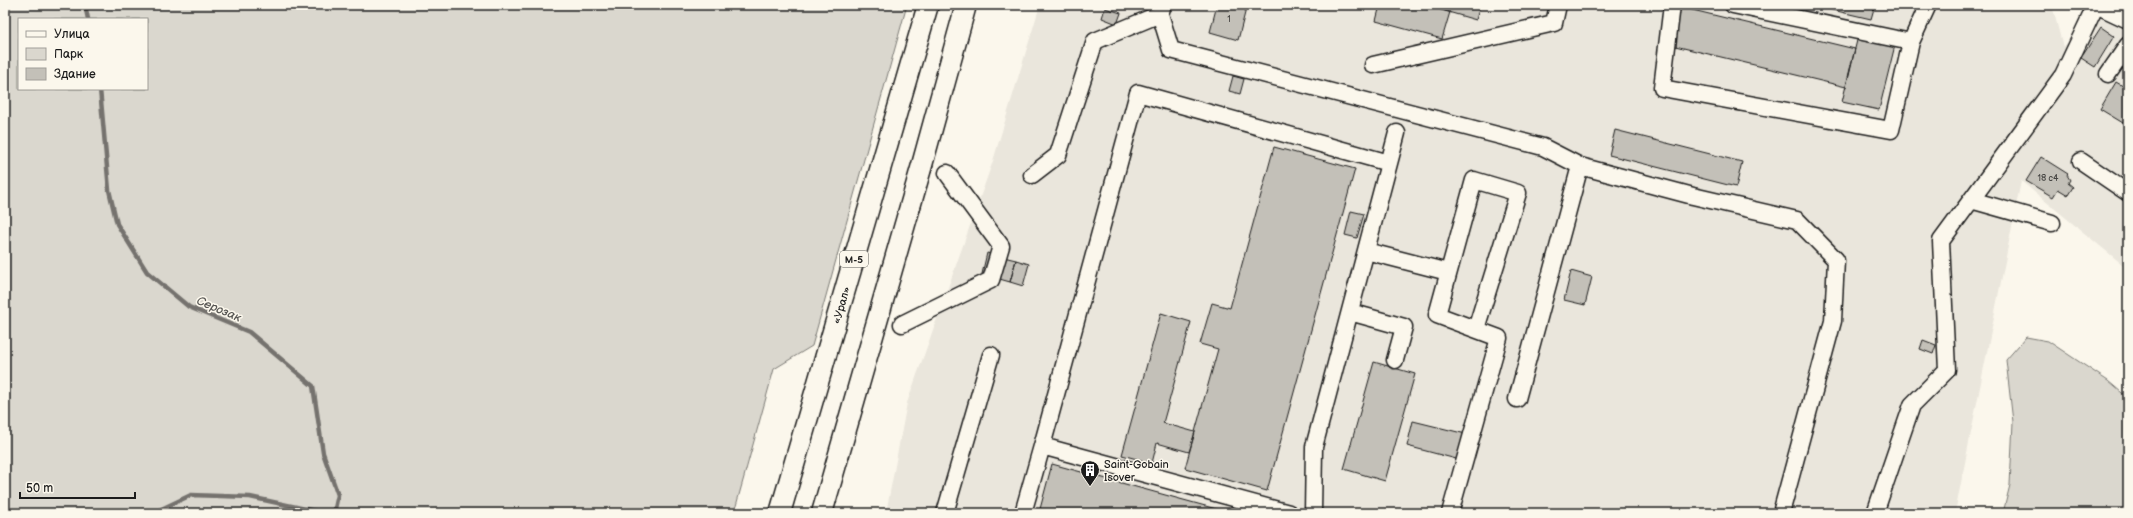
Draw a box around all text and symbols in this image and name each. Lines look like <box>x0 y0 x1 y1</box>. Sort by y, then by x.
house number: 1 <box>1227 14 1231 25</box>
legend <box>18 18 148 90</box>
text: Улица <box>54 27 90 42</box>
text: Парк <box>54 47 84 62</box>
text: Здание <box>54 67 96 82</box>
house number: 18 с4 <box>2037 173 2059 184</box>
road number: М-5 <box>840 251 868 267</box>
street label: «Урал» <box>830 285 853 325</box>
water label: Серозак <box>194 293 244 326</box>
place label: Saint-Gobain Isover <box>1104 458 1169 484</box>
building icon: Saint-Gobain Isover <box>1079 459 1101 487</box>
scale bar <box>20 474 135 500</box>
text: 50 m <box>26 481 53 496</box>

